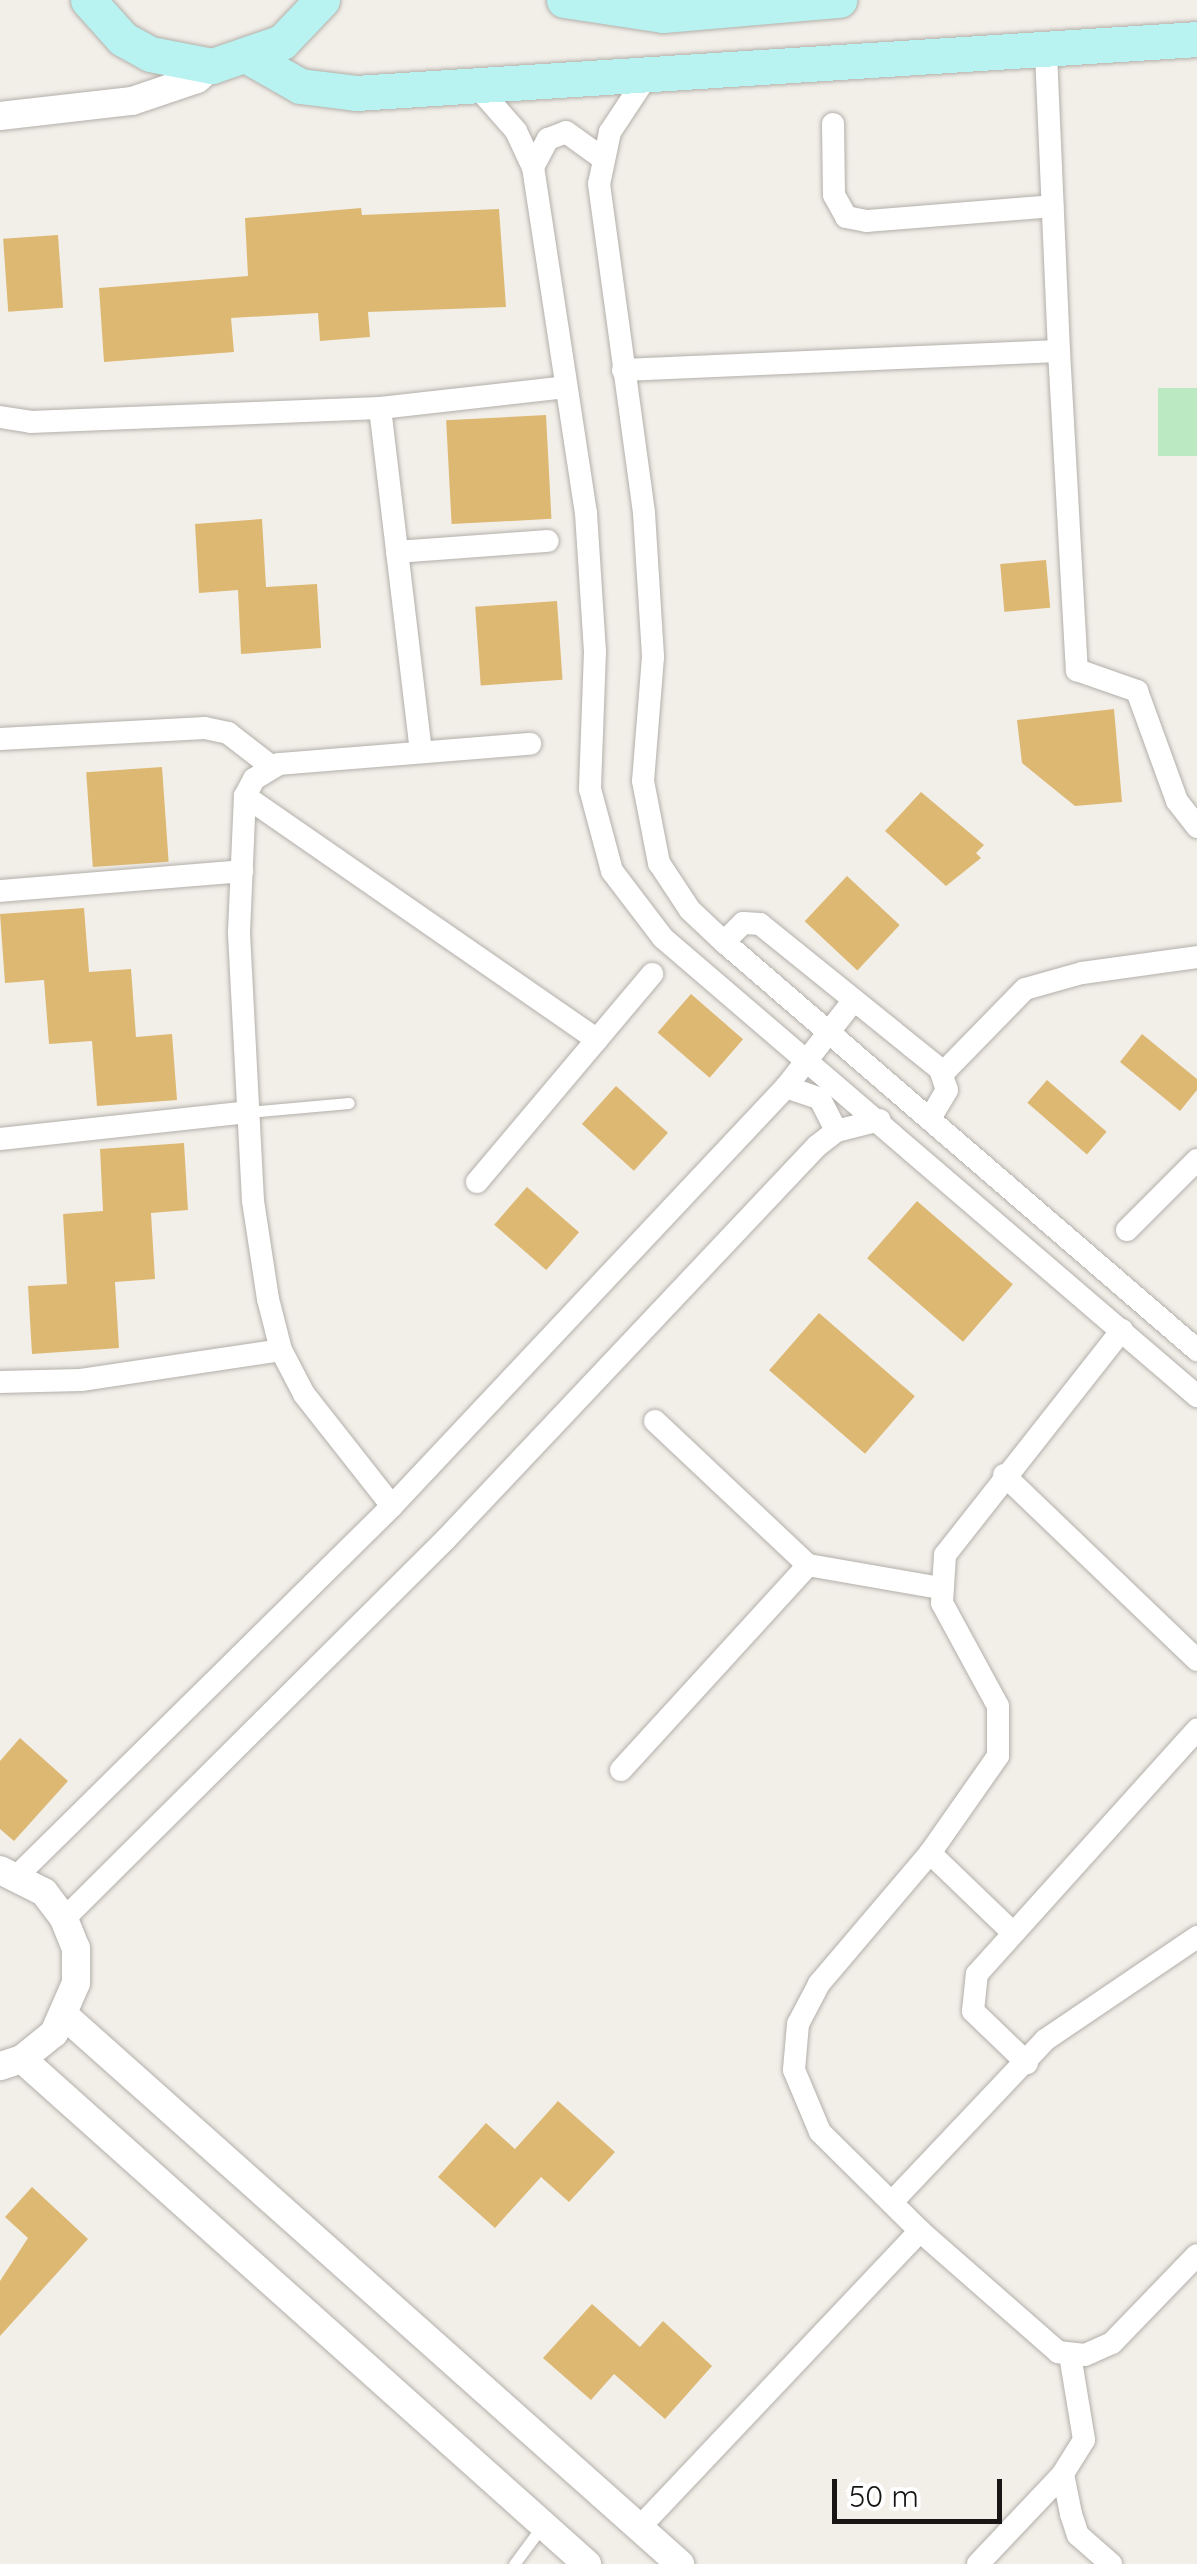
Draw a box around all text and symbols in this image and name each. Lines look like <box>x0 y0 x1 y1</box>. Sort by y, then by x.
scale bar <box>837 2459 1007 2521</box>
text: 50 m <box>849 2477 919 2515</box>

